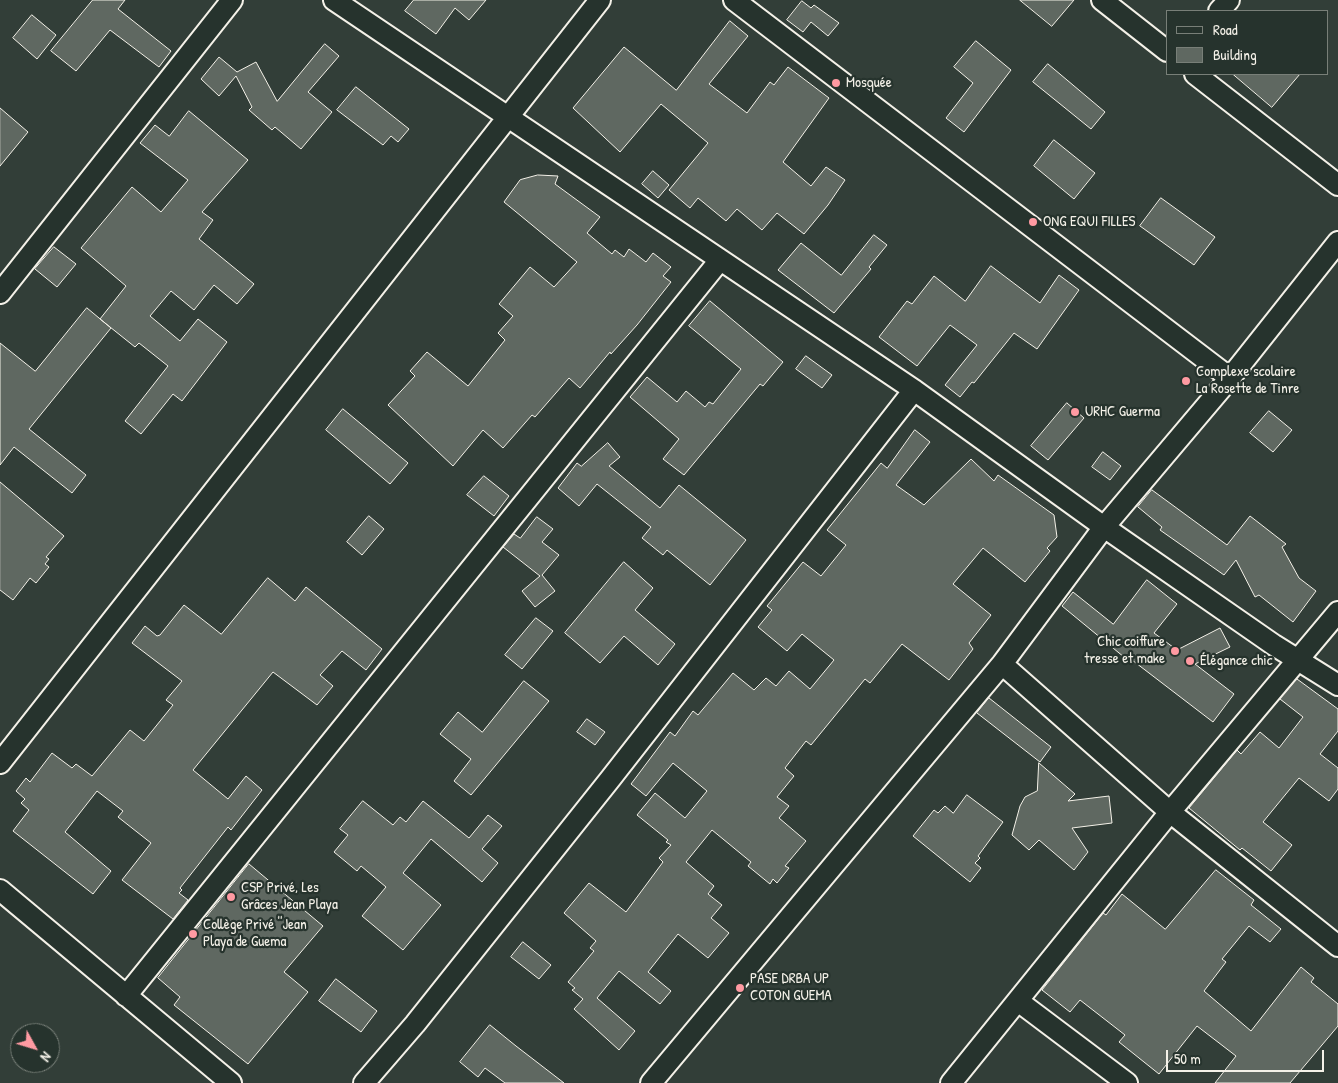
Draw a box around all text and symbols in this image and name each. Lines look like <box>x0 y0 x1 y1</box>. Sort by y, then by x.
legend <box>1166 10 1328 75</box>
text: Road <box>1213 19 1238 40</box>
text: Building <box>1213 44 1257 65</box>
place label: Mosquée <box>846 74 892 92</box>
marker: Mosquée <box>830 77 842 89</box>
place label: ONG EQUI FILLES <box>1043 213 1135 231</box>
marker: ONG EQUI FILLES <box>1027 216 1039 228</box>
place label: Complexe scolaire La Rosette de Tinre <box>1196 363 1299 398</box>
marker: Complexe scolaire La Rosette de Tinre <box>1180 375 1192 387</box>
place label: URHC Guerma <box>1085 403 1160 421</box>
marker: URHC Guerma <box>1069 406 1081 418</box>
place label: Chic coiffure tresse et make <box>1084 633 1165 668</box>
marker: Chic coiffure tresse et make <box>1169 645 1181 657</box>
place label: Élégance chic <box>1200 652 1272 670</box>
marker: Élégance chic <box>1184 655 1196 667</box>
place label: CSP Privé, Les Grâces Jean Playa <box>241 879 338 914</box>
marker: CSP Privé, Les Grâces Jean Playa <box>225 891 237 903</box>
place label: Collège Privé ''Jean Playa de Guema <box>203 916 307 951</box>
marker: Collège Privé ''Jean Playa de Guema <box>187 928 199 940</box>
place label: PASE DRBA UP COTON GUEMA <box>750 970 832 1005</box>
marker: PASE DRBA UP COTON GUEMA <box>734 982 746 994</box>
north arrow <box>10 1023 60 1073</box>
scale bar <box>1168 1040 1326 1072</box>
text: N <box>37 1048 56 1066</box>
text: 50 m <box>1174 1048 1201 1069</box>

